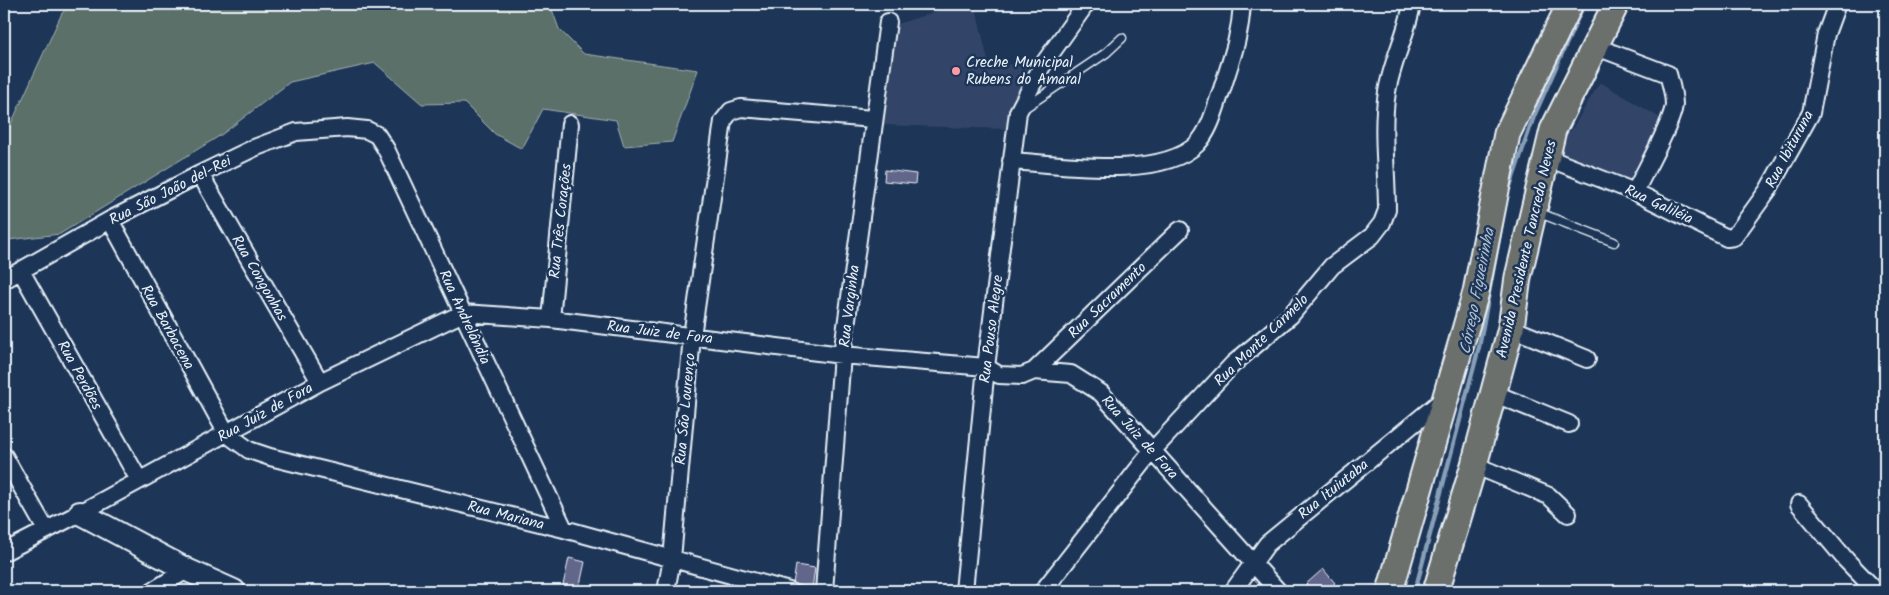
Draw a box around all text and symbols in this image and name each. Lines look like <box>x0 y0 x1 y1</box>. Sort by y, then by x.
place label: Creche Municipal Rubens do Amaral <box>966 51 1081 92</box>
marker: Creche Municipal Rubens do Amaral <box>950 65 962 77</box>
street label: Rua Ibituruna <box>1759 106 1821 193</box>
street label: Avenida Presidente Tancredo Neves <box>1490 137 1564 361</box>
street label: Rua São João del-Rei <box>105 149 237 232</box>
street label: Rua Três Corações <box>543 162 579 280</box>
street label: Rua Galiléia <box>1620 179 1697 231</box>
water label: Córrego Figueirinha <box>1453 225 1502 357</box>
street label: Rua Congonhas <box>225 231 294 327</box>
street label: Rua Sacramento <box>1063 257 1153 345</box>
street label: Rua Varginha <box>833 264 867 349</box>
street label: Rua Andrelândia <box>432 266 497 369</box>
street label: Rua Pouso Alegre <box>973 273 1011 385</box>
street label: Rua Barbacena <box>134 281 200 374</box>
street label: Rua Monte Carmelo <box>1209 289 1315 393</box>
street label: Rua Juiz de Fora <box>606 315 714 351</box>
street label: Rua Perdões <box>50 336 108 415</box>
street label: Rua São Lourenço <box>669 352 703 466</box>
street label: Rua Juiz de Fora <box>213 377 318 449</box>
street label: Rua Juiz de Fora <box>1095 390 1184 485</box>
street label: Rua Ituiutaba <box>1293 454 1374 526</box>
street label: Rua Mariana <box>465 495 547 537</box>

